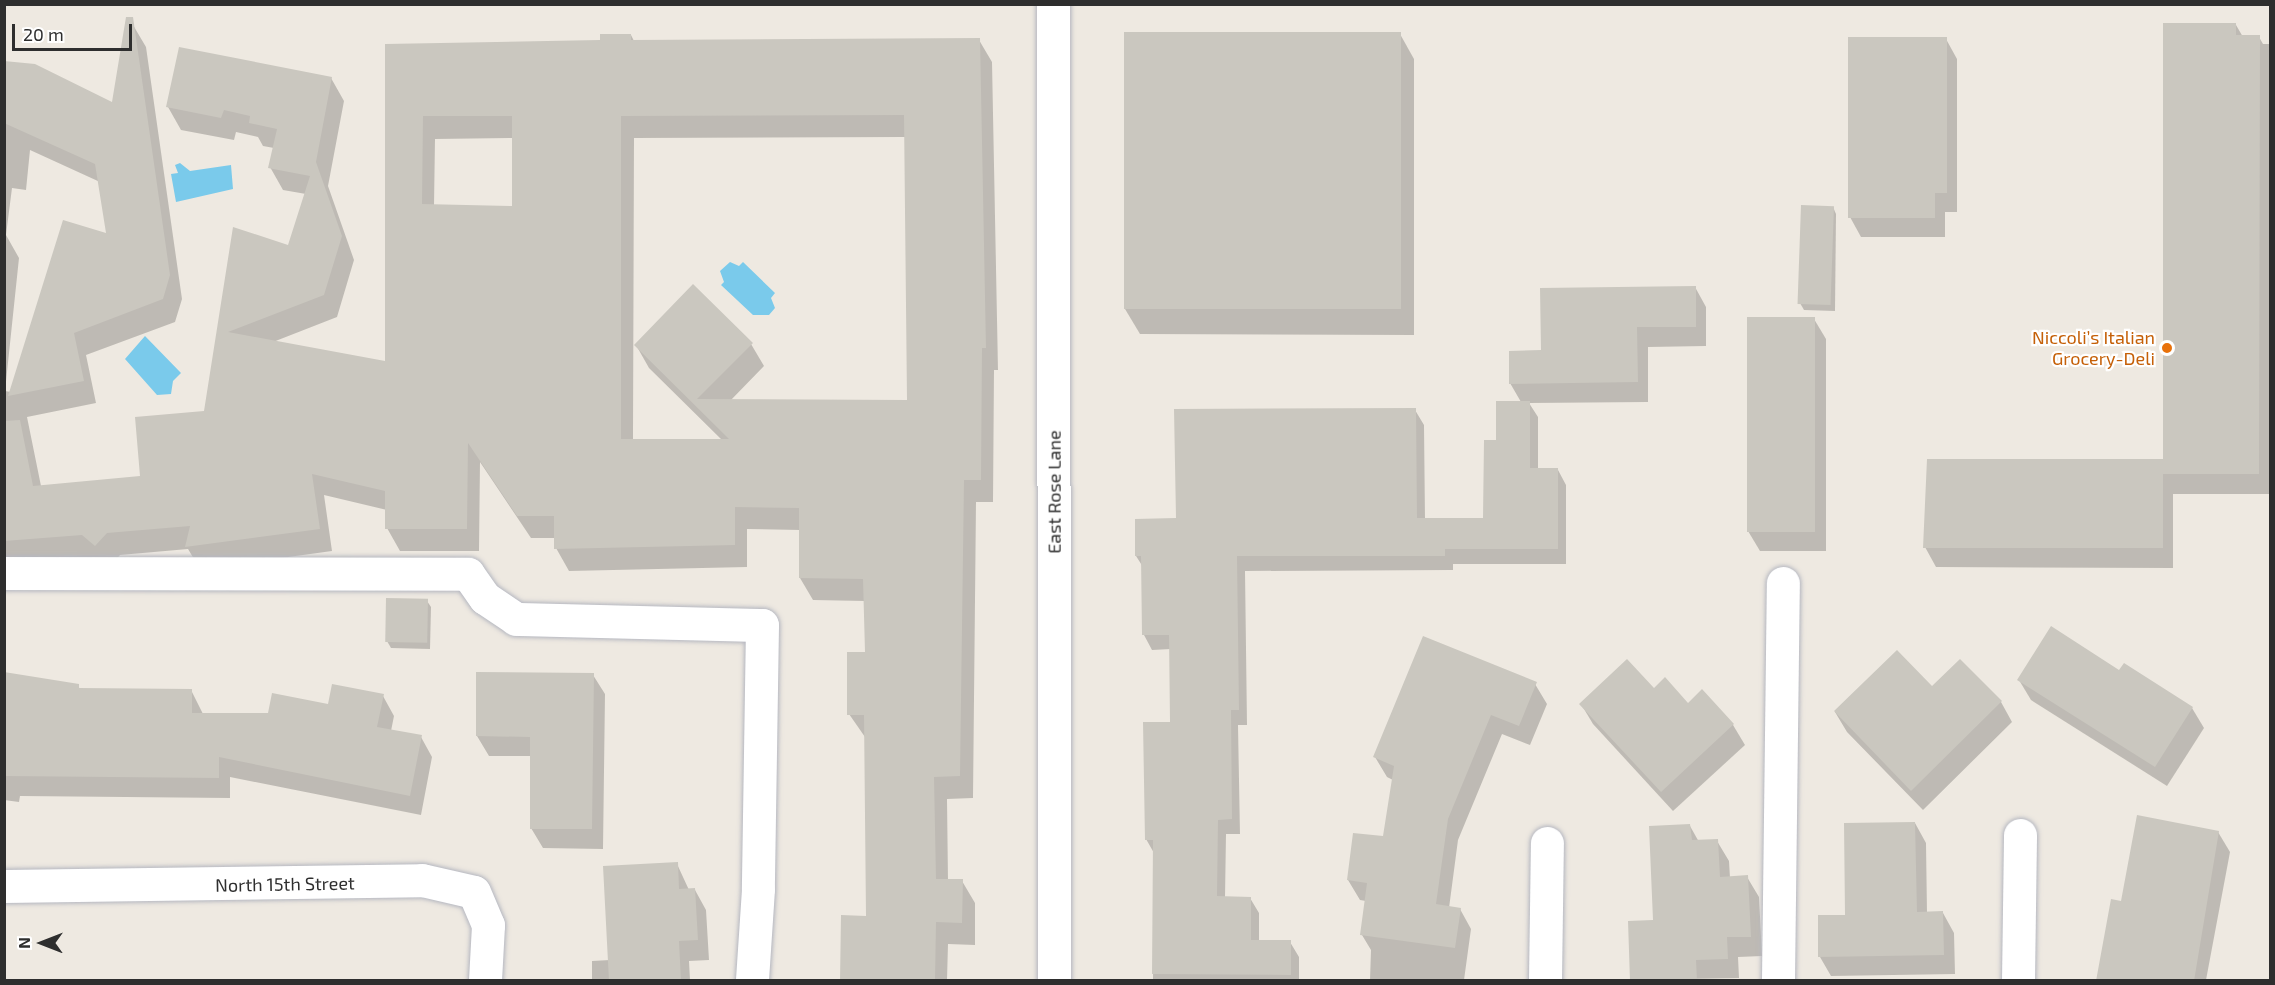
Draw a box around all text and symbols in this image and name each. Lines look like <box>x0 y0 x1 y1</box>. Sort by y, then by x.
scale bar <box>15 12 135 50</box>
text: 20 m <box>23 23 64 45</box>
place label: Niccoli’s Italian Grocery-Deli <box>2032 327 2155 370</box>
marker: Niccoli’s Italian Grocery-Deli <box>2160 341 2174 355</box>
street label: East Rose Lane <box>1043 430 1065 554</box>
street label: North 15th Street <box>215 872 355 896</box>
north arrow <box>12 913 72 973</box>
text: N <box>14 937 33 949</box>

